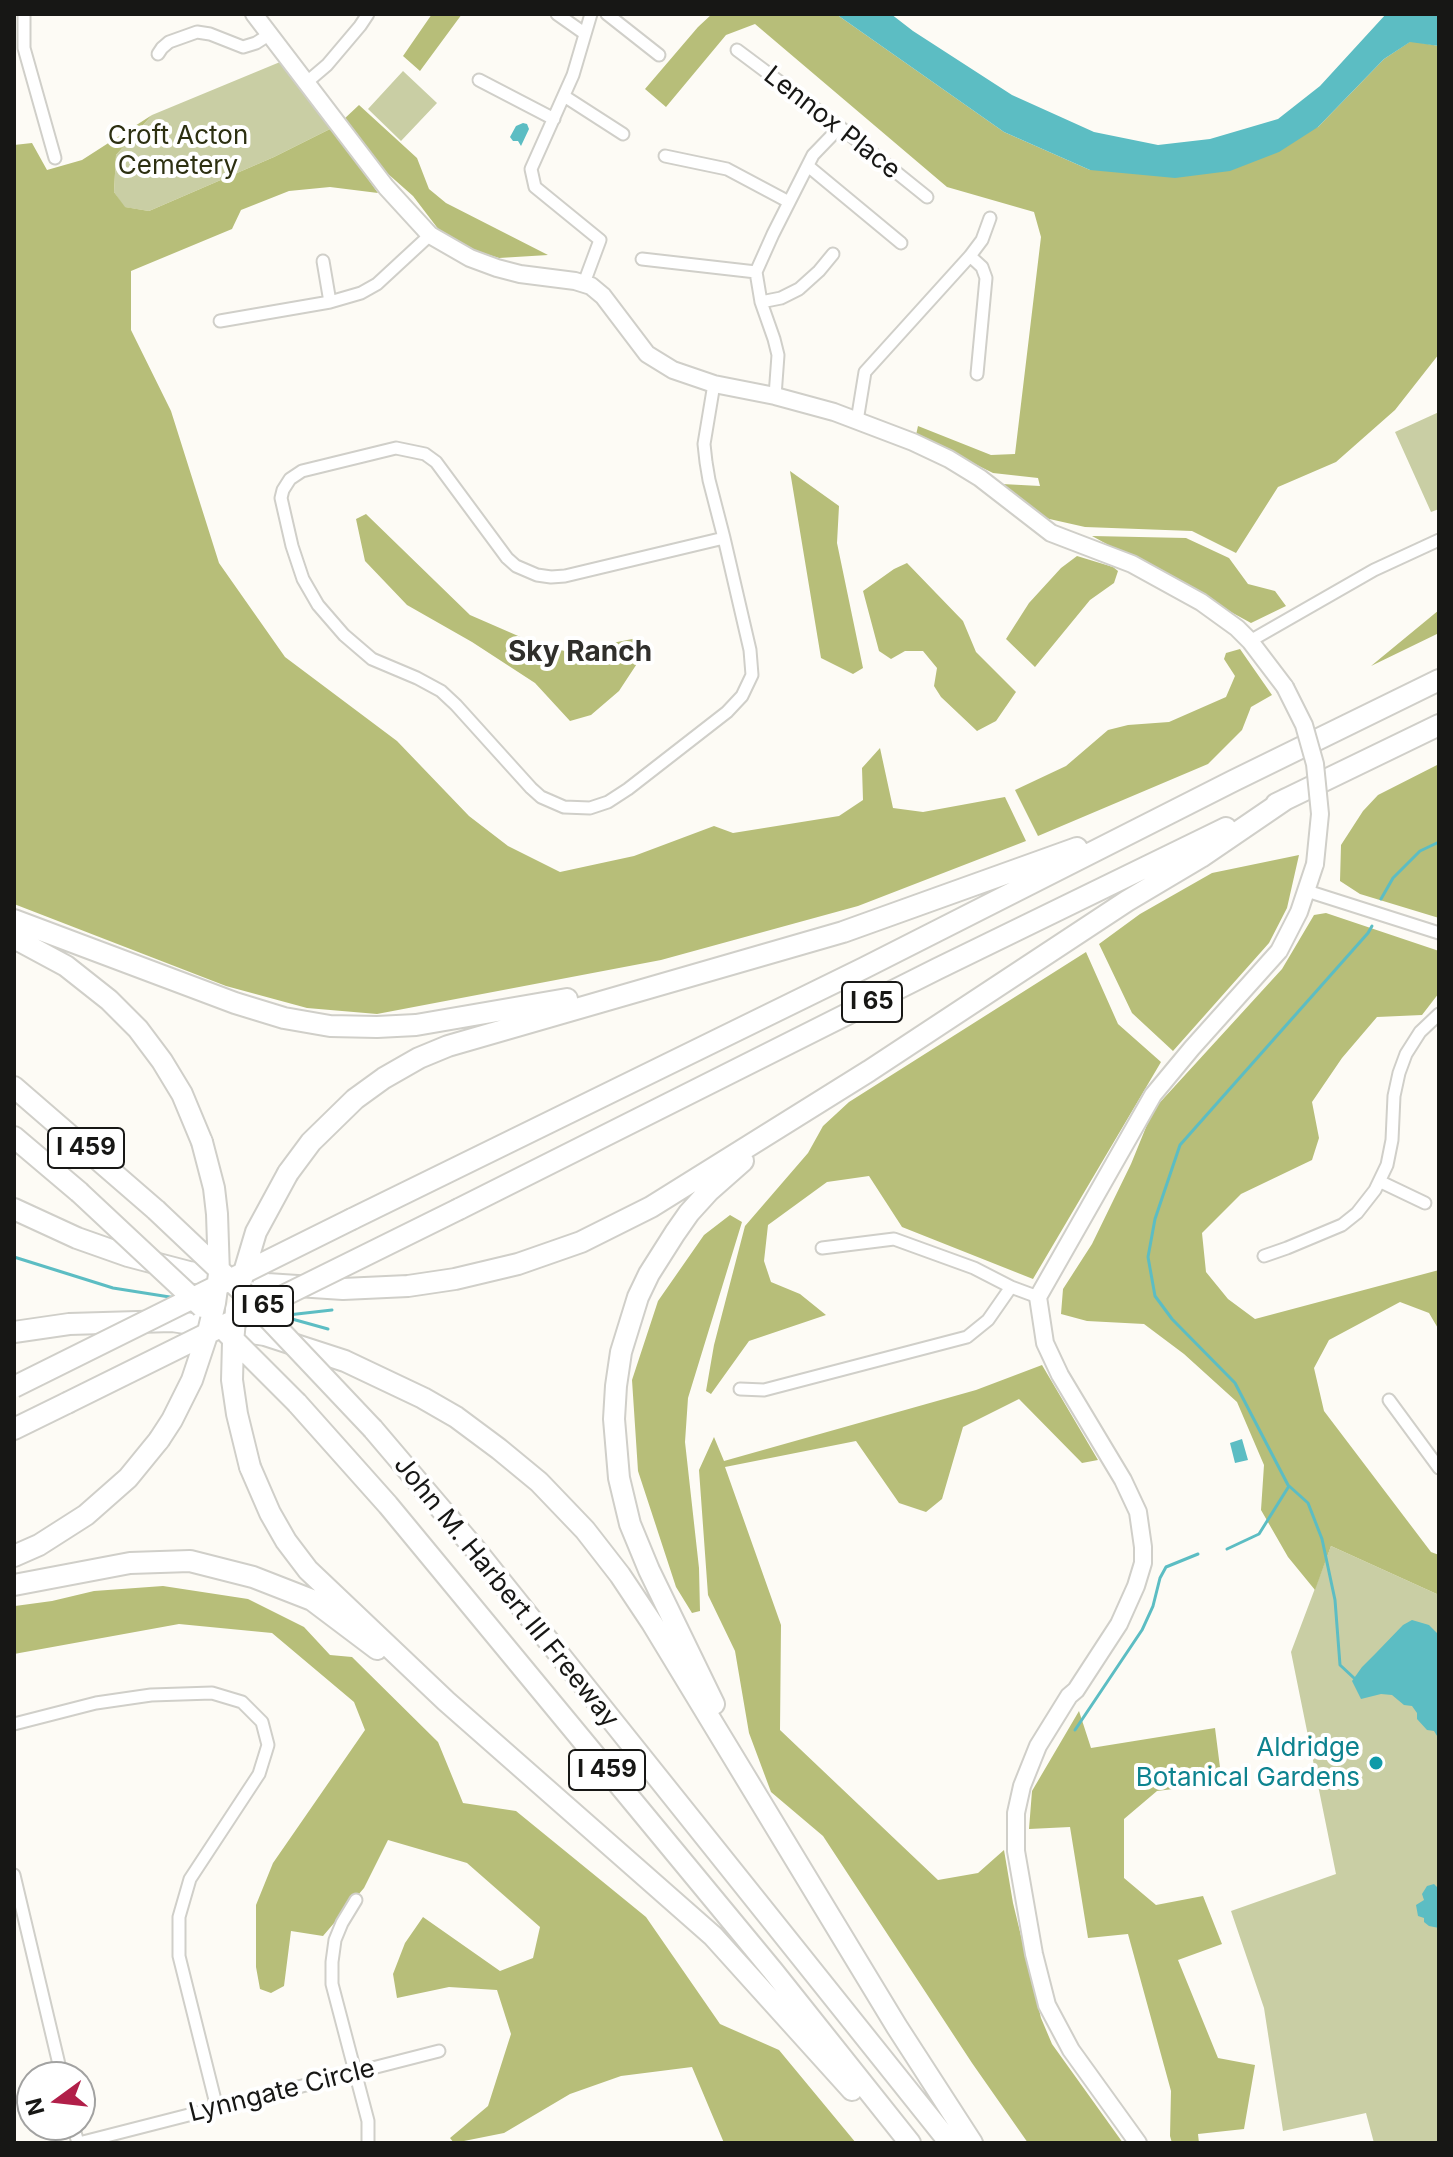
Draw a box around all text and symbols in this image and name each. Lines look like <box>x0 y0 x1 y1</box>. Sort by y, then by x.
street label: Lennox Place <box>758 60 906 186</box>
park label: Croft Acton Cemetery <box>108 120 248 182</box>
district label: Sky Ranch <box>508 636 652 670</box>
road number: I 65 <box>842 982 902 1022</box>
road number: I 459 <box>48 1128 124 1168</box>
road number: I 65 <box>233 1286 293 1326</box>
street label: John M. Harbert III Freeway <box>387 1450 625 1734</box>
place label: Aldridge Botanical Gardens <box>1136 1732 1360 1794</box>
road number: I 459 <box>569 1750 645 1790</box>
marker: Aldridge Botanical Gardens <box>1367 1754 1385 1772</box>
street label: Lynngate Circle <box>186 2053 378 2129</box>
north arrow <box>16 2061 96 2141</box>
text: N <box>20 2095 49 2118</box>

